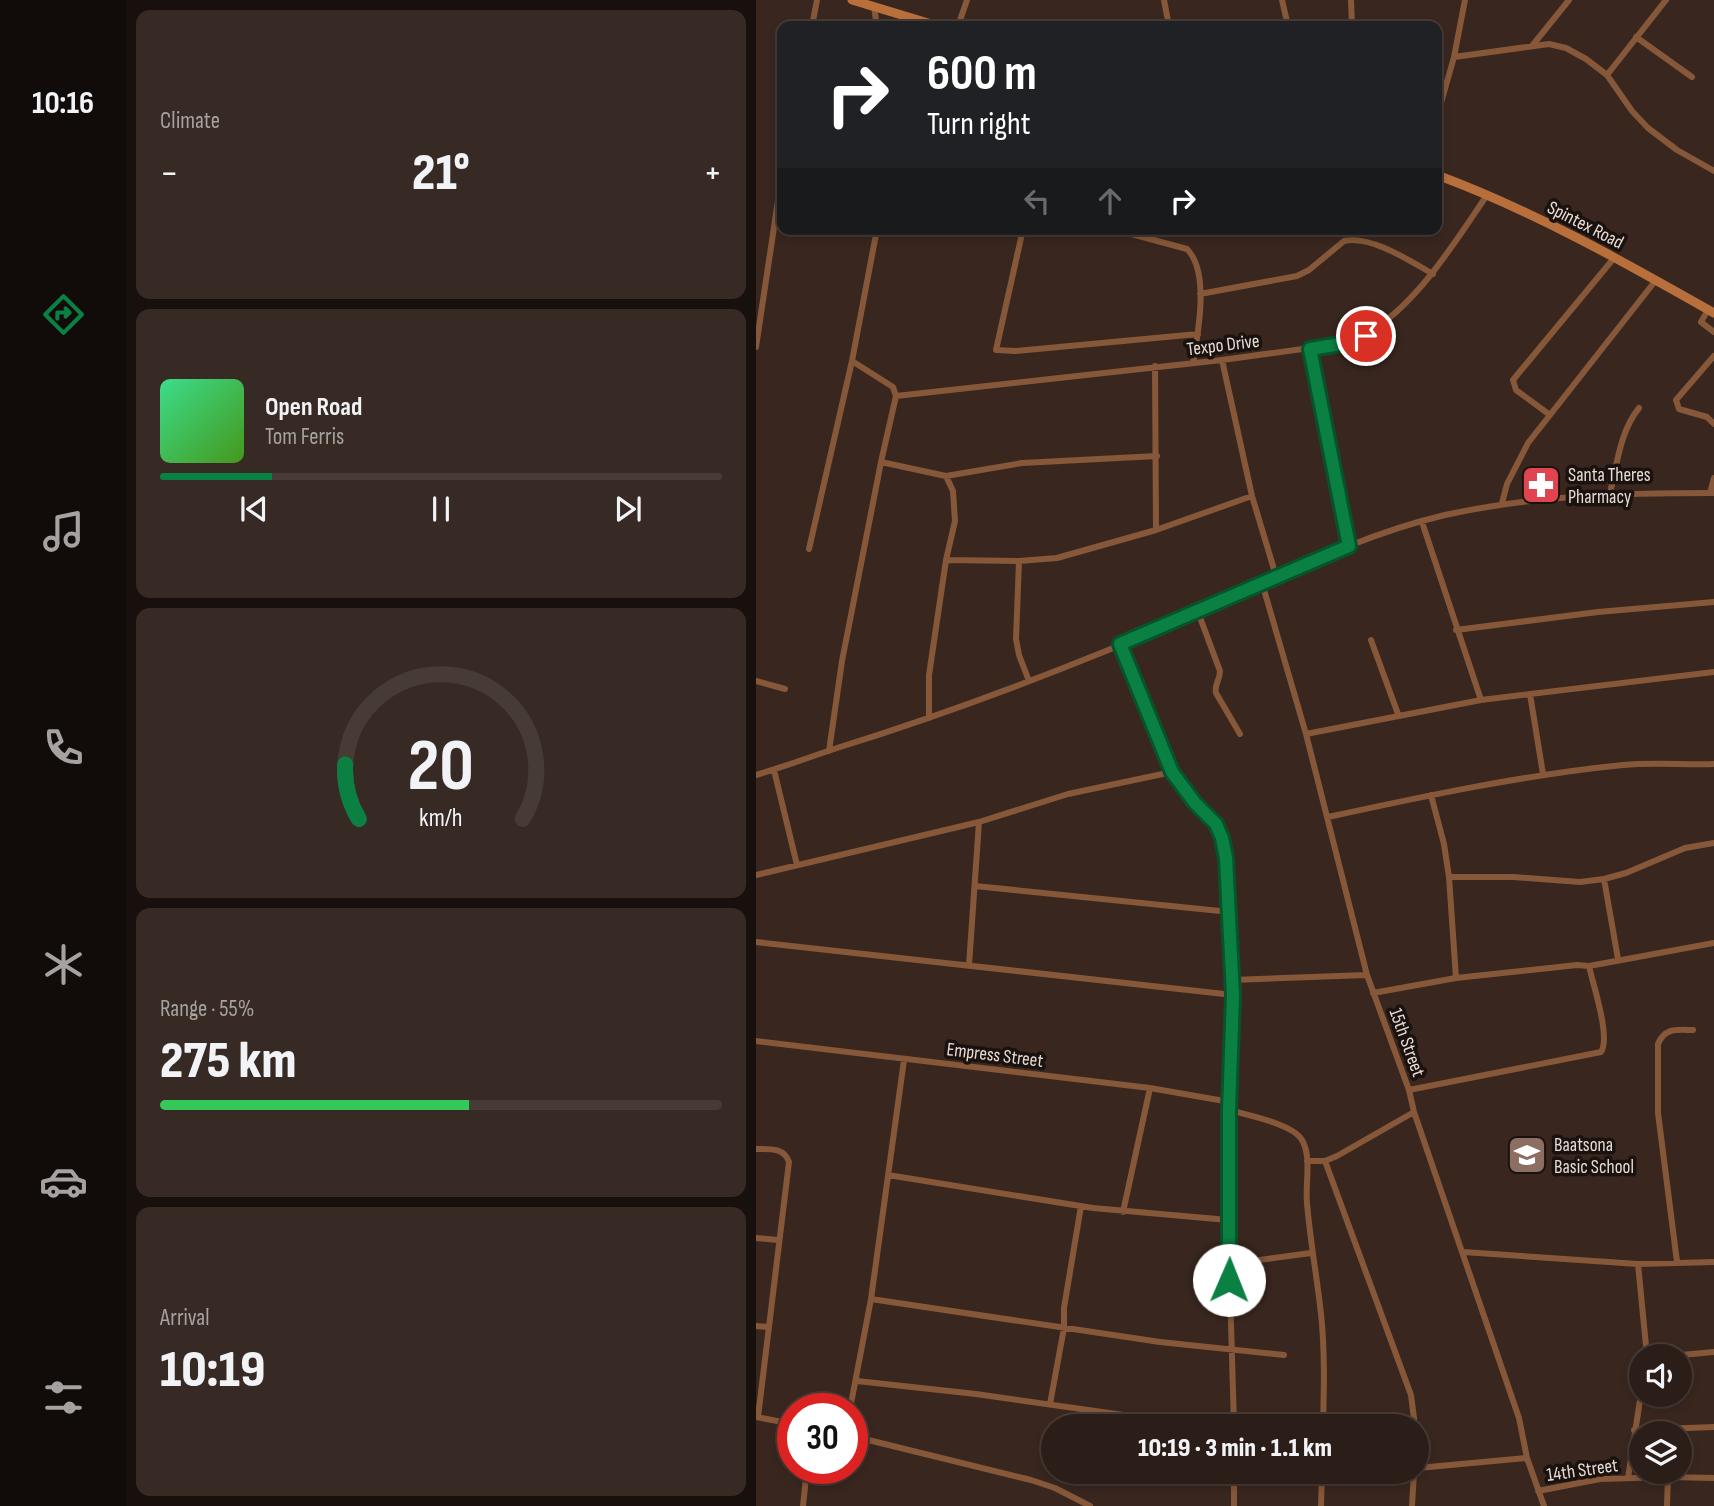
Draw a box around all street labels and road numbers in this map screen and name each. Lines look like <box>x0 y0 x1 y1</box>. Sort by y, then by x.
street label: Spintex Road <box>1543 196 1627 254</box>
street label: Texpo Drive <box>1186 330 1261 361</box>
street label: 15th Street <box>1384 1005 1430 1080</box>
street label: Empress Street <box>945 1038 1045 1073</box>
street label: 14th Street <box>1545 1454 1619 1487</box>

